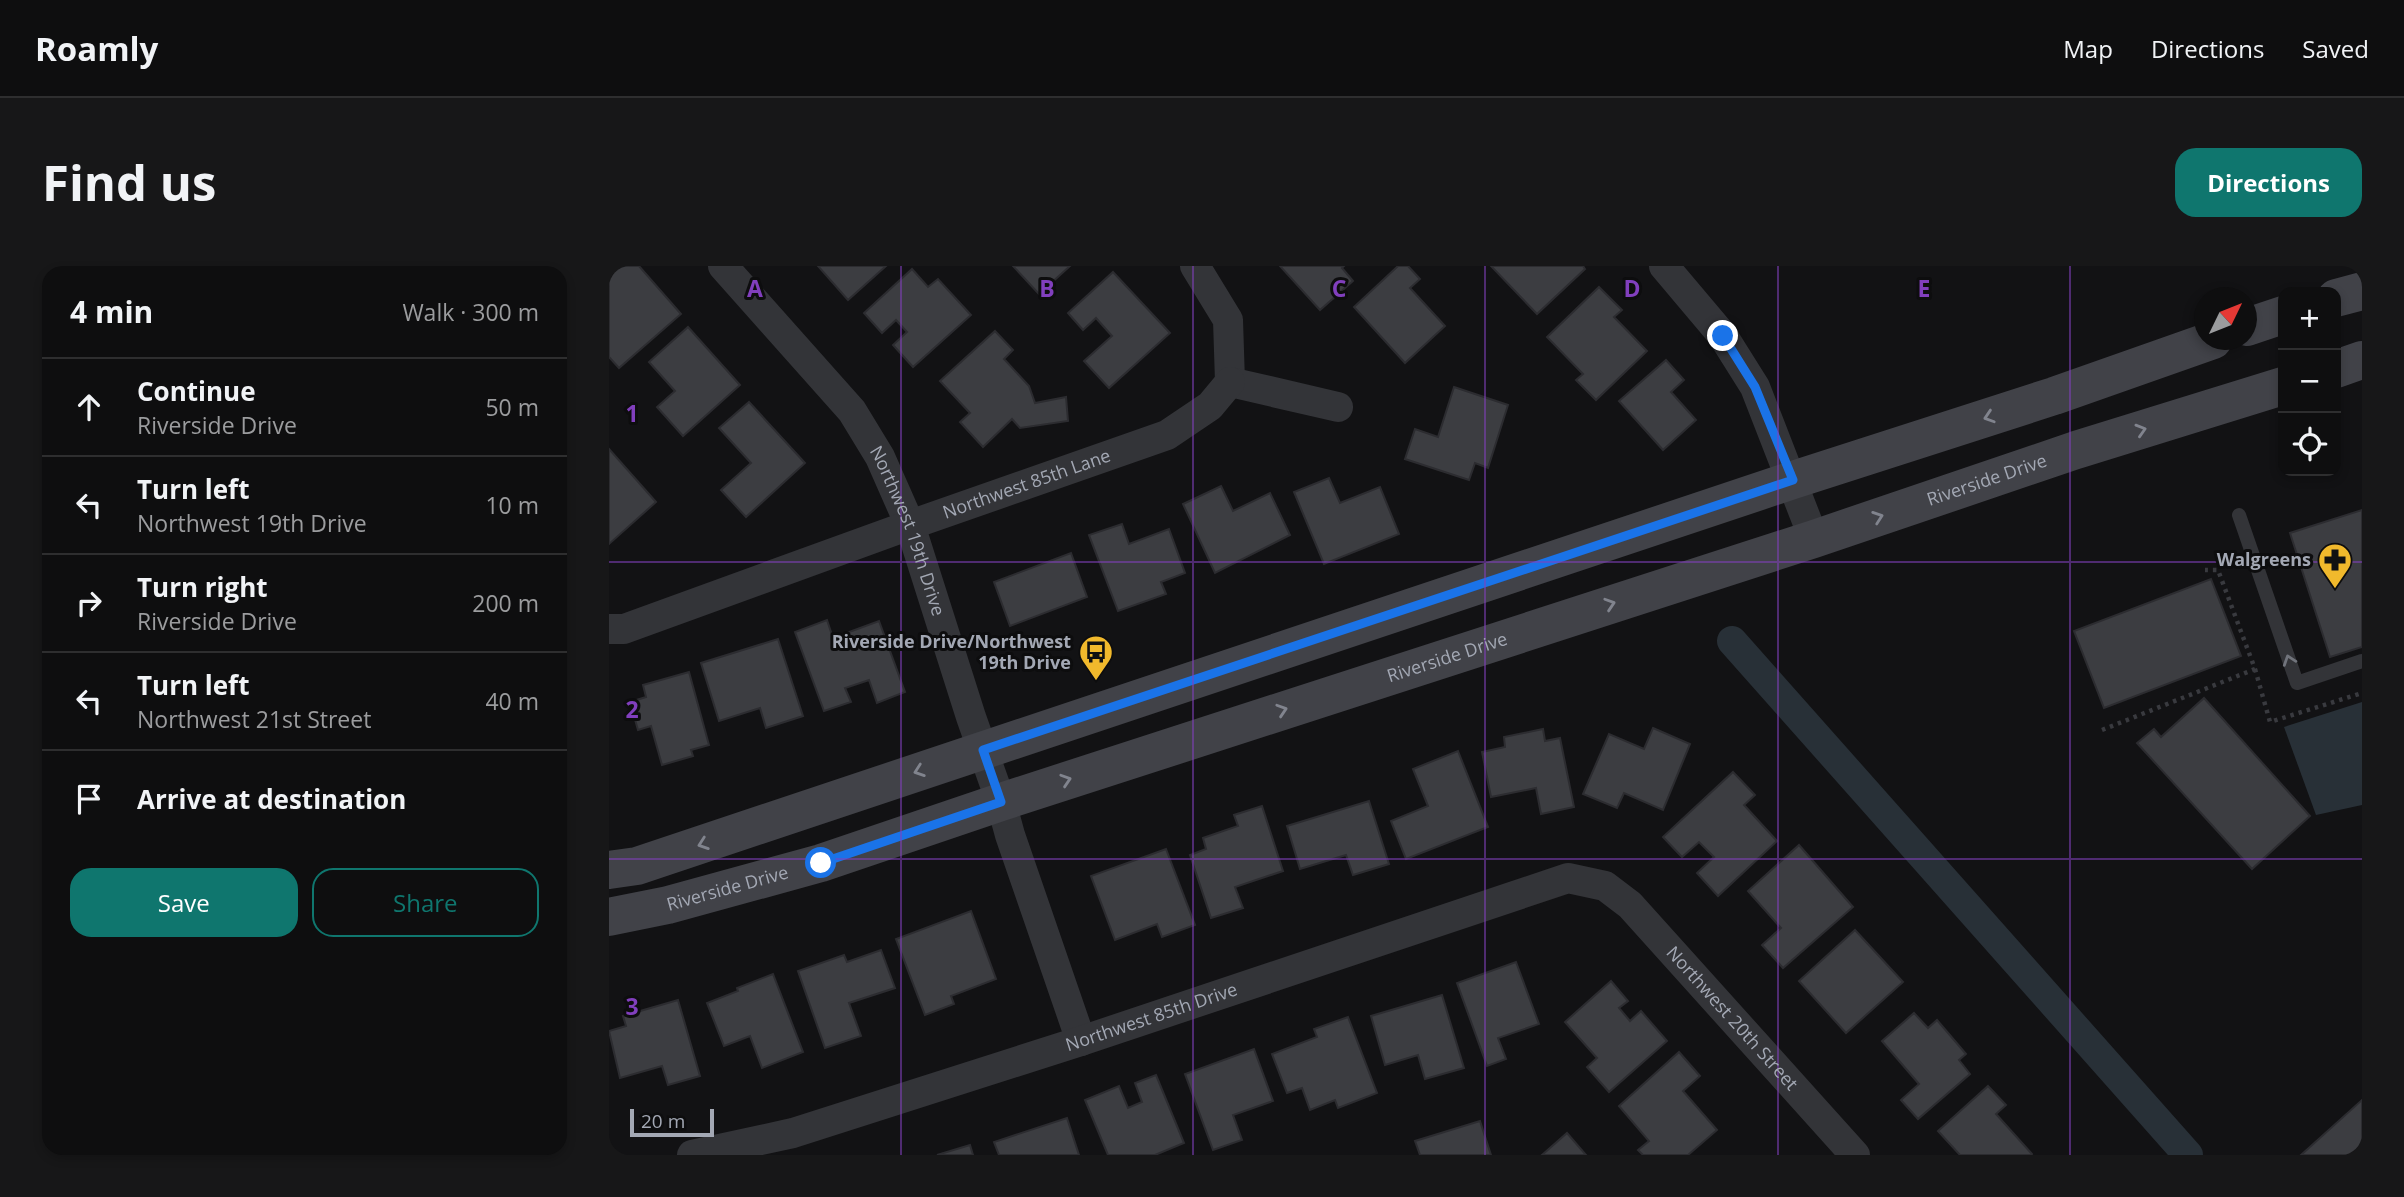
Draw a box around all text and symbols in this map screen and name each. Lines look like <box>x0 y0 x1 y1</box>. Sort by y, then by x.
text: Roamly <box>35 26 158 71</box>
text: Map <box>2063 32 2113 65</box>
text: Directions <box>2151 32 2264 65</box>
text: Saved <box>2302 32 2369 65</box>
button: Directions <box>2175 148 2362 217</box>
text: Find us <box>42 149 216 215</box>
text: A <box>747 272 763 304</box>
text: B <box>1039 272 1055 304</box>
text: C <box>1332 272 1346 304</box>
text: D <box>1623 272 1641 304</box>
text: E <box>1918 272 1930 304</box>
north arrow <box>2194 287 2257 350</box>
map controls <box>2278 287 2341 476</box>
button: + <box>2278 287 2341 350</box>
text: 4 min <box>70 291 153 332</box>
text: Walk · 300 m <box>402 296 539 328</box>
route end <box>1707 320 1738 351</box>
button: − <box>2278 350 2341 413</box>
text: Continue <box>137 373 256 409</box>
icon: ahead <box>70 388 108 426</box>
text: 50 m <box>485 391 539 423</box>
text: 1 <box>625 397 639 429</box>
text: Riverside Drive <box>137 409 297 441</box>
one-way arrow <box>1984 409 1996 423</box>
button: locate <box>2278 413 2341 476</box>
one-way arrow <box>2135 423 2147 438</box>
street label: Northwest 19th Drive <box>865 441 951 619</box>
street label: Northwest 85th Lane <box>939 443 1114 524</box>
street label: Riverside Drive <box>1923 448 2050 511</box>
text: Turn left <box>137 471 249 507</box>
icon: left <box>70 486 108 524</box>
text: 10 m <box>485 489 539 521</box>
text: Northwest 19th Drive <box>137 507 367 539</box>
one-way arrow <box>1872 511 1884 525</box>
pharmacy icon: Walgreens <box>2316 541 2354 590</box>
place label: Walgreens <box>2217 547 2311 571</box>
text: Turn right <box>137 569 268 605</box>
icon: right <box>70 584 108 622</box>
text: 200 m <box>472 587 539 619</box>
one-way arrow <box>1604 598 1616 613</box>
text: Riverside Drive <box>137 605 297 637</box>
street label: Riverside Drive <box>1384 626 1510 687</box>
place label: Riverside Drive/Northwest 19th Drive <box>832 629 1071 674</box>
bus stop icon: Riverside Drive/Northwest 19th Drive <box>1077 633 1115 682</box>
one-way arrow <box>2283 654 2297 666</box>
text: Turn left <box>137 667 249 703</box>
icon: left <box>70 682 108 720</box>
text: 40 m <box>485 685 539 717</box>
text: 2 <box>625 693 639 725</box>
text: Northwest 21st Street <box>137 703 371 735</box>
one-way arrow <box>1276 704 1288 719</box>
one-way arrow <box>913 763 925 777</box>
one-way arrow <box>1060 774 1072 789</box>
icon: arrive <box>70 780 108 818</box>
text: Arrive at destination <box>137 781 406 817</box>
one-way arrow <box>698 836 710 850</box>
route start <box>805 847 836 878</box>
street label: Riverside Drive <box>664 860 791 916</box>
button: Save <box>70 868 298 937</box>
button: Share <box>312 868 539 937</box>
street label: Northwest 20th Street <box>1662 941 1804 1095</box>
street label: Northwest 85th Drive <box>1062 977 1240 1056</box>
text: 3 <box>625 990 639 1022</box>
scale bar <box>630 1106 714 1138</box>
text: 20 m <box>641 1108 685 1134</box>

